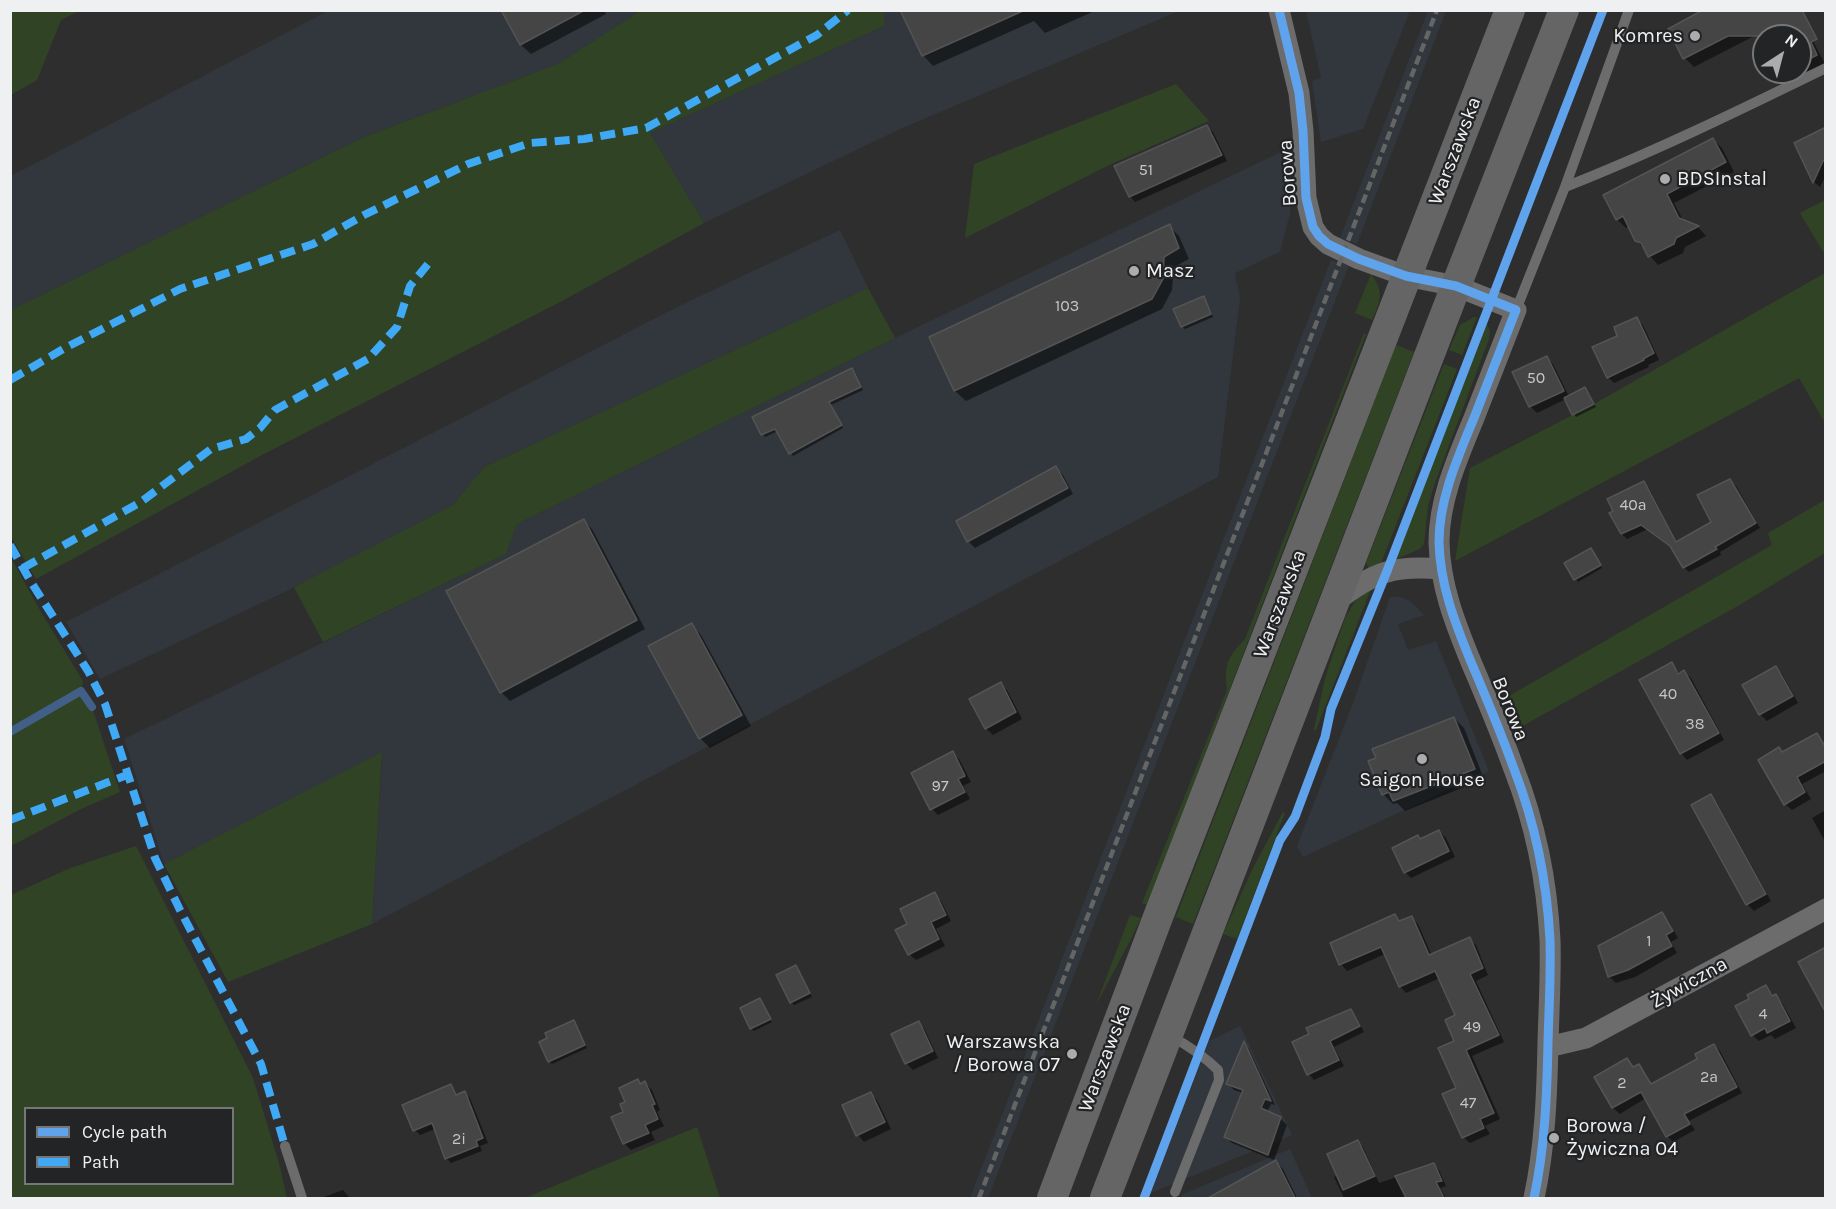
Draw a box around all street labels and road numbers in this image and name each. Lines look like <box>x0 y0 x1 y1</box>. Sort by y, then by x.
street label: Warszawska <box>1423 94 1487 208</box>
street label: Borowa <box>1274 139 1302 207</box>
street label: Warszawska <box>1248 547 1312 661</box>
street label: Borowa <box>1486 673 1534 745</box>
street label: Żywiczna <box>1646 952 1732 1014</box>
street label: Warszawska <box>1073 1001 1137 1115</box>

